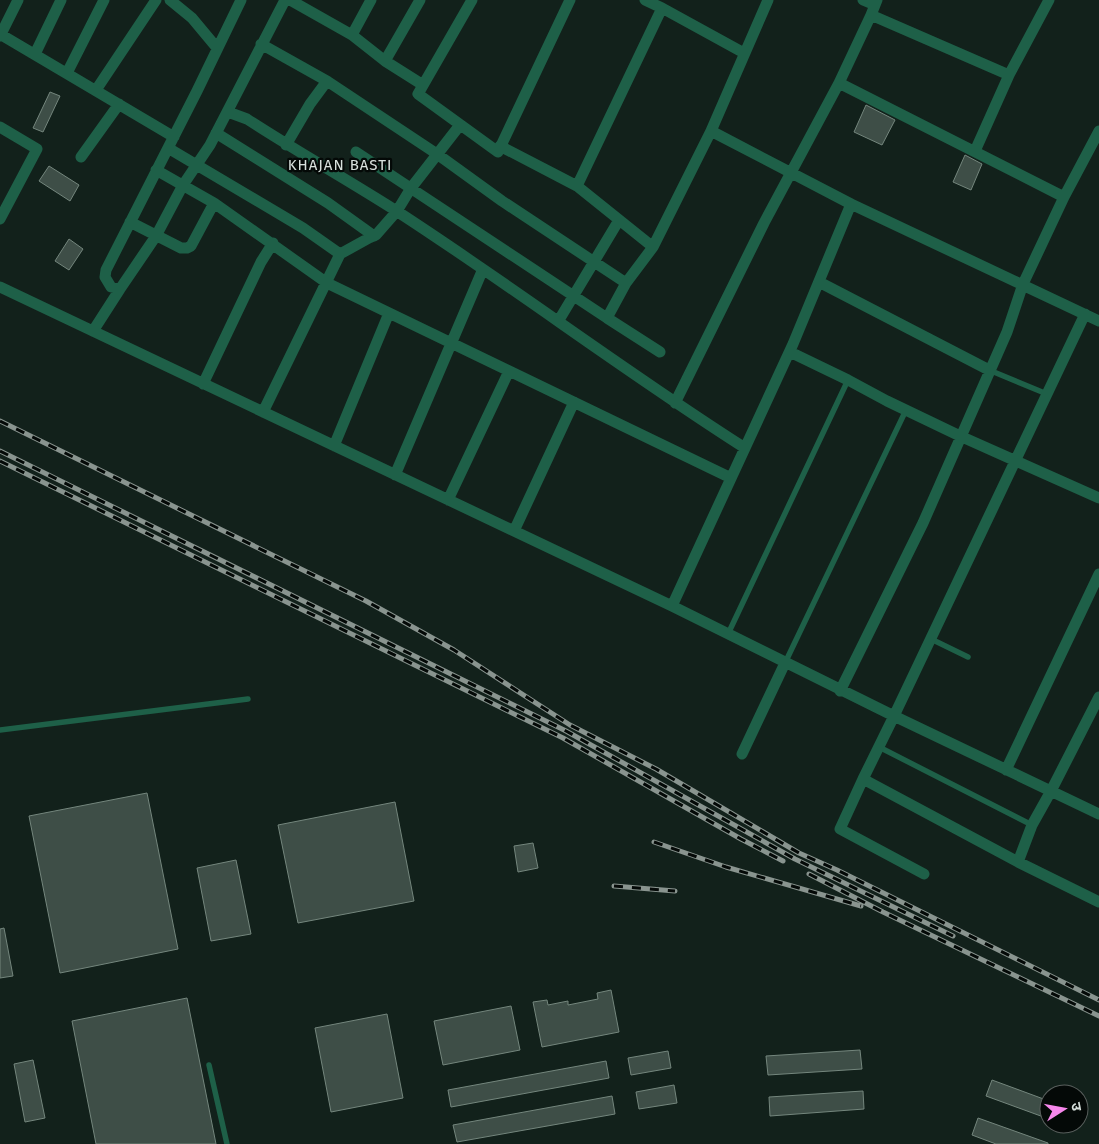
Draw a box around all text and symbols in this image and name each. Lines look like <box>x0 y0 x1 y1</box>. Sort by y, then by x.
district label: KHAJAN BASTI <box>288 156 392 174</box>
north arrow <box>1039 1084 1089 1134</box>
text: उ <box>1067 1101 1086 1113</box>

